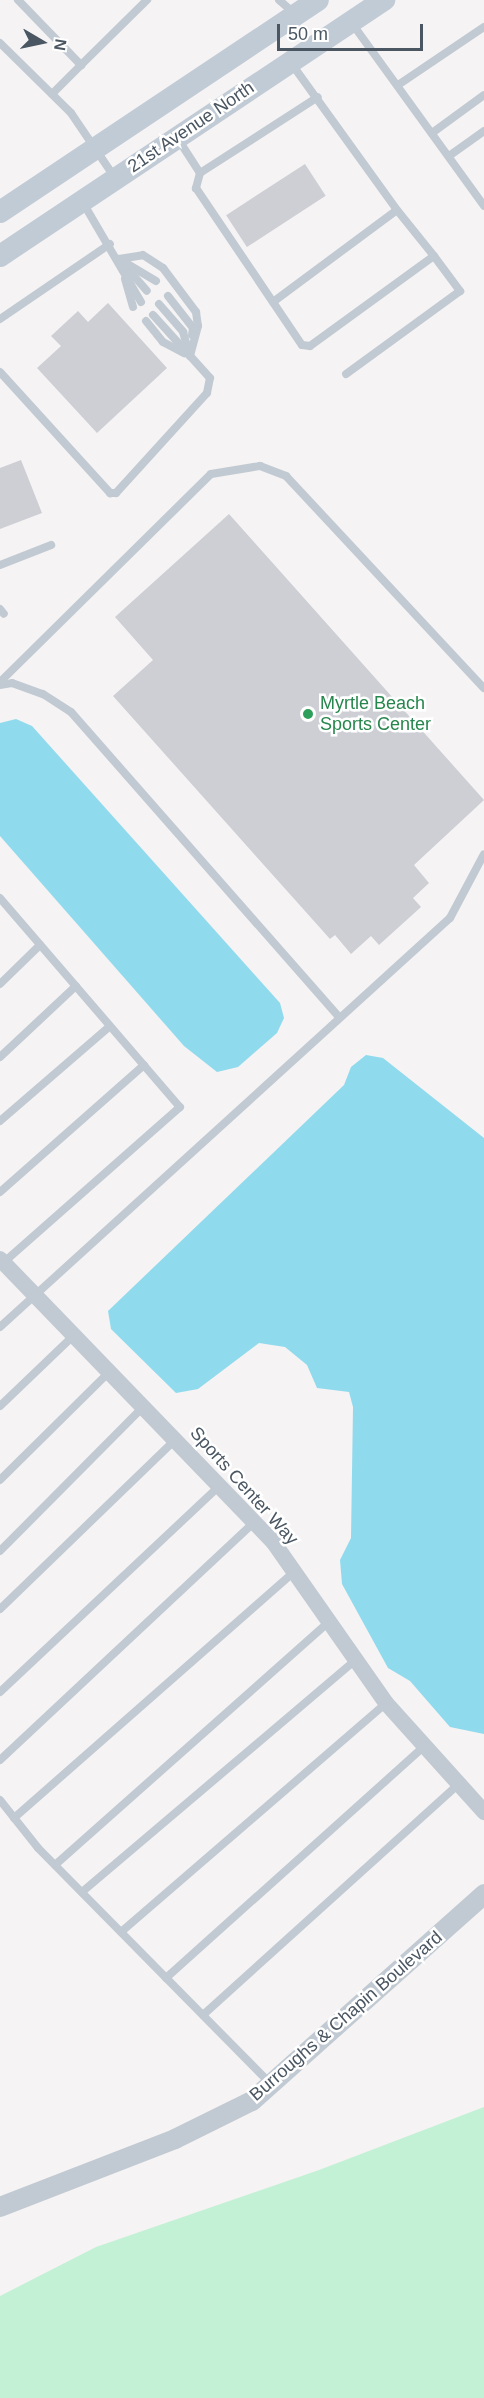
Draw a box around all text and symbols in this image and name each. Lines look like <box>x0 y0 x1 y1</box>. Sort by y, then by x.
north arrow <box>12 12 72 72</box>
scale bar <box>280 12 426 50</box>
text: 50 m <box>288 24 328 44</box>
text: N <box>51 38 70 52</box>
street label: 21st Avenue North <box>123 76 259 178</box>
place label: Myrtle Beach Sports Center <box>320 693 431 736</box>
marker: Myrtle Beach Sports Center <box>301 707 315 721</box>
street label: Sports Center Way <box>185 1423 303 1549</box>
street label: Burroughs & Chapin Boulevard <box>245 1926 447 2106</box>

